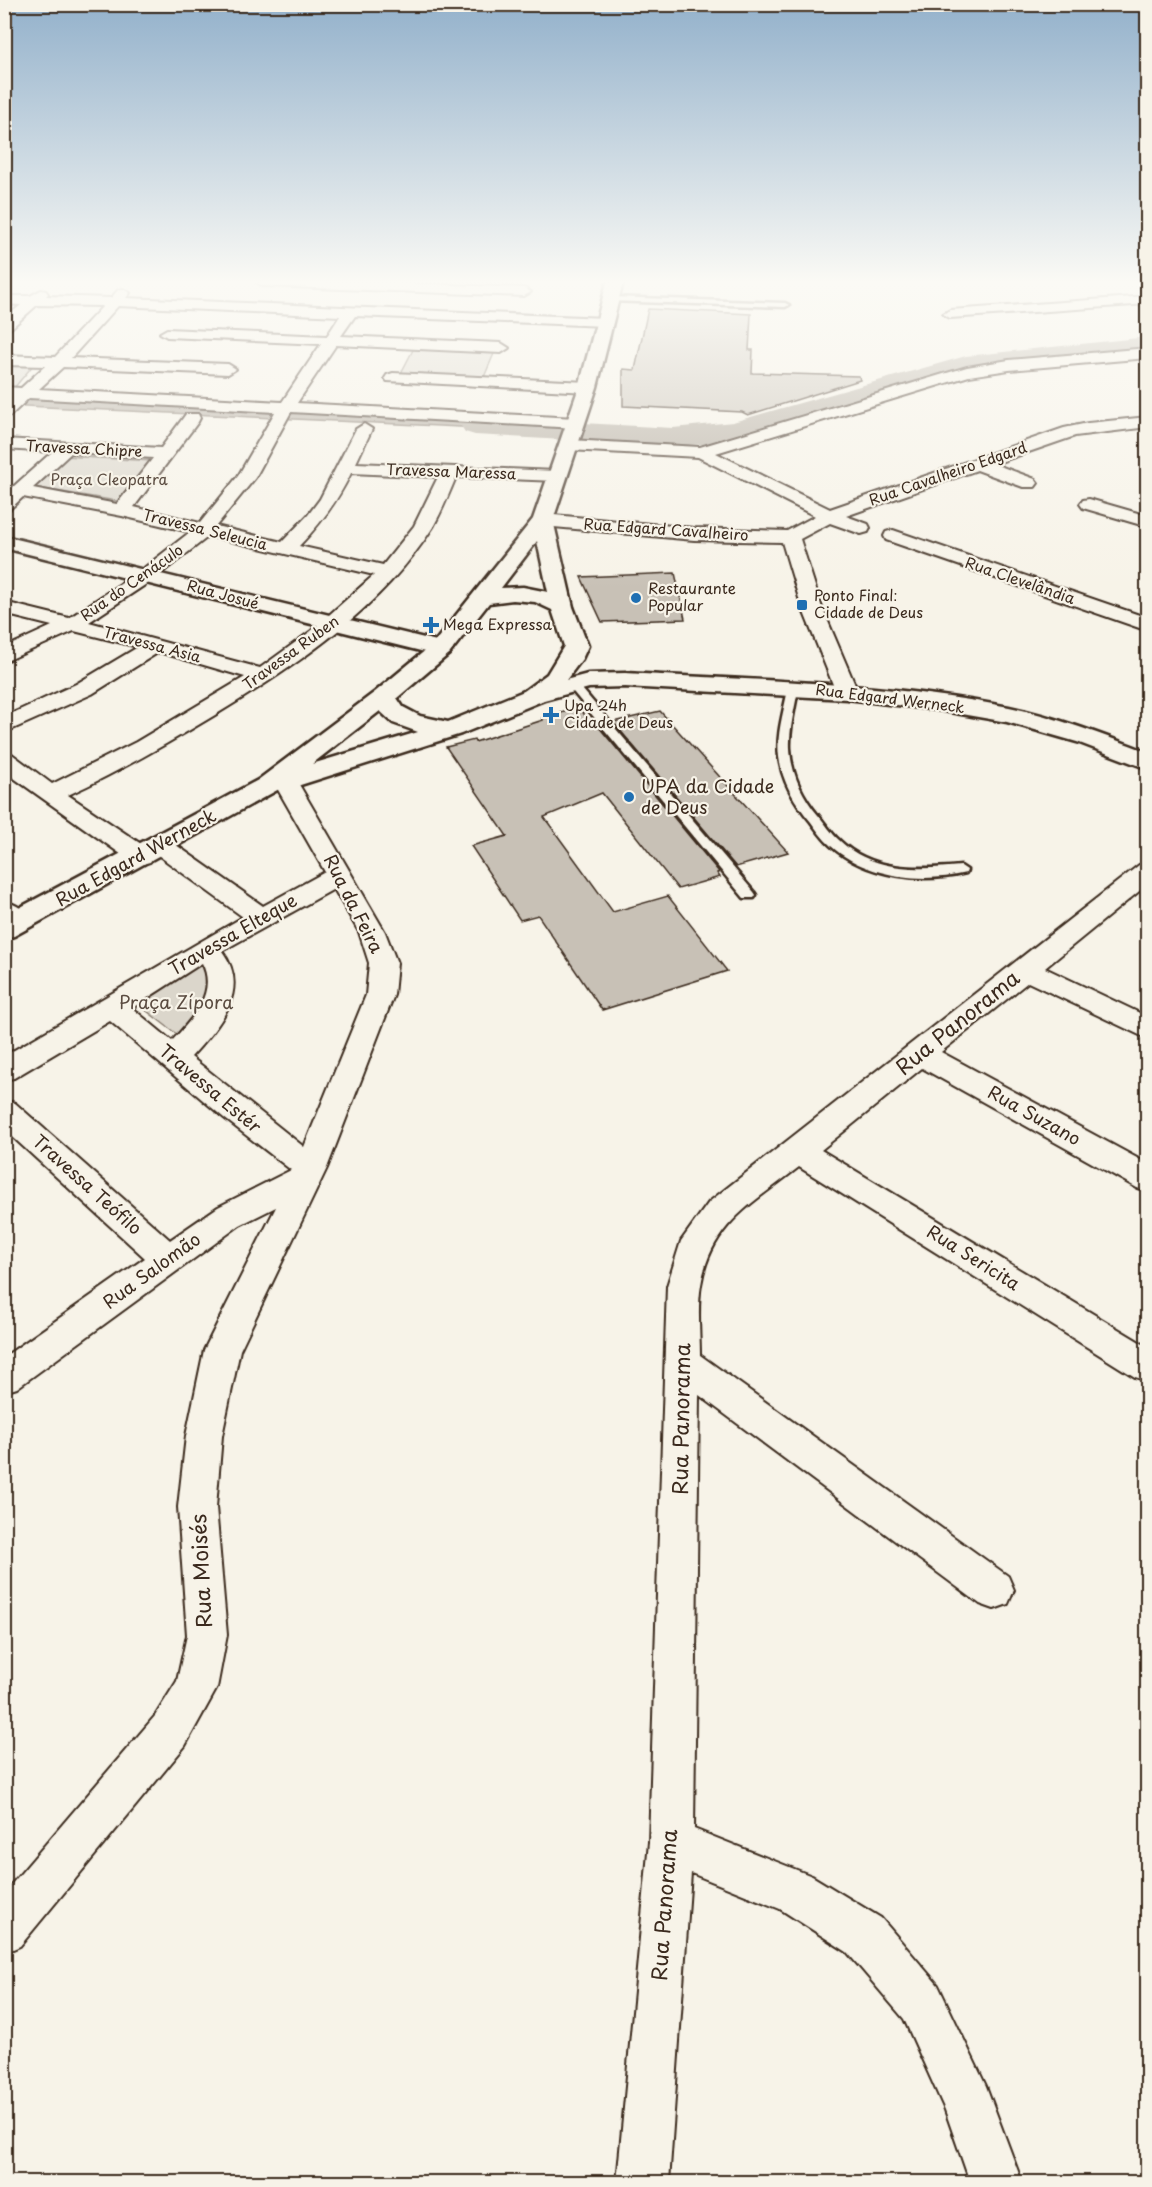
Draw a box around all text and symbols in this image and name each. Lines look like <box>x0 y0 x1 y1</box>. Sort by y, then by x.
street label: Travessa Chipre <box>25 433 143 462</box>
street label: Rua Cavalheiro Edgard <box>866 435 1030 510</box>
street label: Travessa Maressa <box>386 457 516 484</box>
park label: Praça Cleopatra <box>50 467 169 490</box>
street label: Travessa Seleucia <box>141 502 271 555</box>
street label: Rua Edgard Cavalheiro <box>583 511 749 546</box>
street label: Rua do Cenáculo <box>75 538 187 626</box>
street label: Rua Clevelândia <box>962 550 1079 609</box>
street label: Rua Josué <box>185 573 262 614</box>
place label: Restaurante Popular <box>648 576 736 616</box>
place label: Ponto Final: Cidade de Deus <box>814 583 923 623</box>
marker: Restaurante Popular <box>629 591 643 605</box>
marker: Ponto Final: Cidade de Deus <box>795 598 809 612</box>
street label: Travessa Ruben <box>237 609 343 695</box>
place label: Mega Expressa <box>443 612 553 635</box>
marker: Mega Expressa <box>424 618 438 632</box>
street label: Travessa Asia <box>101 619 204 668</box>
street label: Rua Edgard Werneck <box>814 677 966 718</box>
place label: Upa 24h Cidade de Deus <box>564 693 673 733</box>
marker: Upa 24h Cidade de Deus <box>542 706 560 724</box>
place label: UPA da Cidade de Deus <box>641 772 774 820</box>
marker: UPA da Cidade de Deus <box>622 790 636 804</box>
street label: Rua Edgard Werneck <box>50 801 221 912</box>
street label: Rua da Feira <box>318 849 391 958</box>
street label: Travessa Elteque <box>163 886 302 981</box>
street label: Rua Panorama <box>888 961 1026 1082</box>
park label: Praça Zípora <box>119 988 233 1015</box>
street label: Travessa Estér <box>154 1037 268 1139</box>
street label: Rua Suzano <box>983 1078 1086 1151</box>
street label: Travessa Teófilo <box>27 1127 149 1240</box>
street label: Rua Sericita <box>922 1217 1026 1296</box>
street label: Rua Salomão <box>97 1225 206 1315</box>
street label: Rua Panorama <box>663 1342 697 1495</box>
street label: Rua Moisés <box>181 1513 219 1629</box>
street label: Rua Panorama <box>642 1827 684 1982</box>

